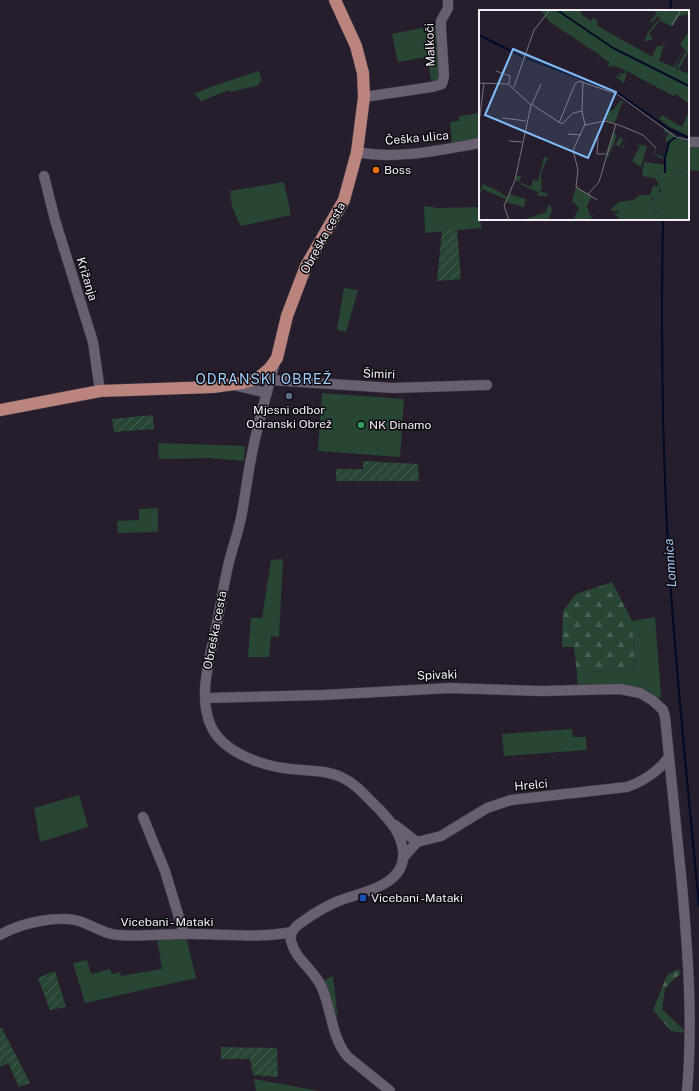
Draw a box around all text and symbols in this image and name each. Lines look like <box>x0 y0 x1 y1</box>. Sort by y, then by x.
inset map <box>479 10 689 220</box>
street label: Malkoči <box>422 23 438 67</box>
street label: Češka ulica <box>385 128 449 148</box>
place label: Boss <box>384 163 411 177</box>
marker: Boss <box>371 165 381 175</box>
street label: Obreška cesta <box>298 200 348 276</box>
street label: Križanja <box>74 255 100 303</box>
street label: Šimiri <box>363 366 395 382</box>
district label: ODRANSKI OBREŽ <box>195 370 333 387</box>
marker: Mjesni odbor Odranski Obrež <box>284 391 294 401</box>
place label: Mjesni odbor Odranski Obrež <box>246 403 332 431</box>
place label: NK Dinamo <box>369 418 431 432</box>
marker: NK Dinamo <box>356 420 366 430</box>
water label: Lomnica <box>661 538 679 588</box>
street label: Obreška cesta <box>201 590 229 670</box>
street label: Spivaki <box>417 667 457 683</box>
street label: Hrelci <box>514 777 548 793</box>
place label: Vicebani -Mataki <box>371 891 463 905</box>
marker: Vicebani -Mataki <box>358 893 368 903</box>
street label: Vicebani - Mataki <box>121 915 213 929</box>

